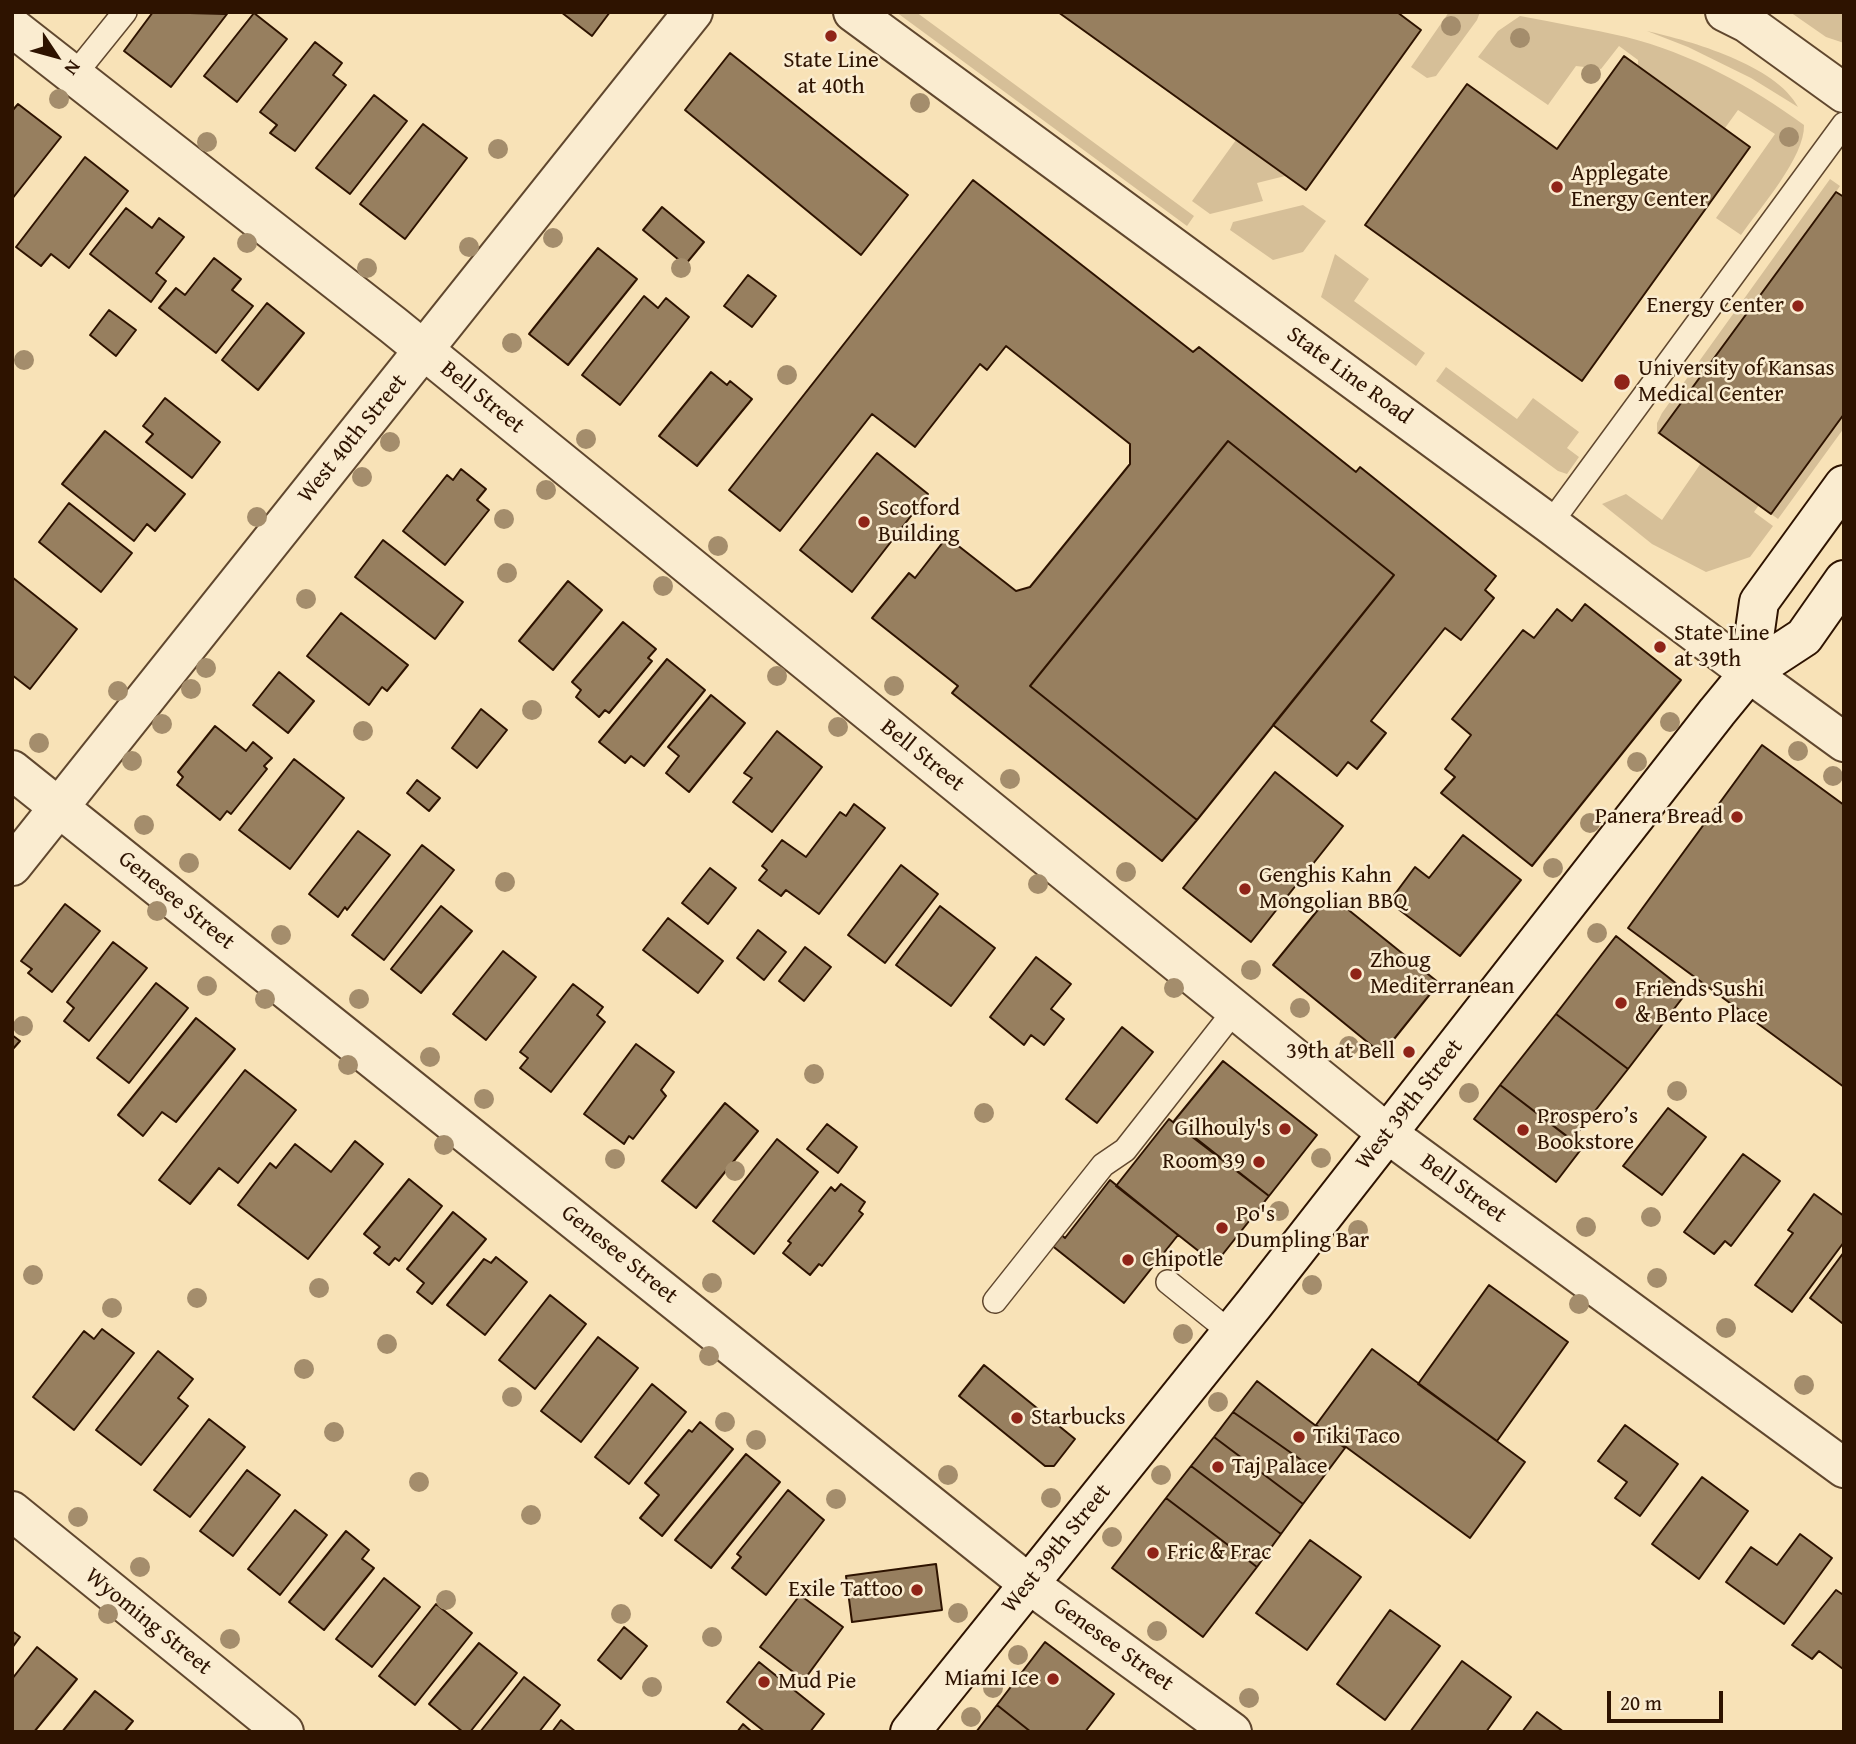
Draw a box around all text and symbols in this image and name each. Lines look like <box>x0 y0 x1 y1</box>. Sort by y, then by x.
north arrow <box>21 21 91 91</box>
marker: State Line at 40th <box>823 28 839 44</box>
place label: State Line at 40th <box>783 47 879 101</box>
text: N <box>58 55 88 82</box>
place label: Applegate Energy Center <box>1571 160 1708 214</box>
marker: Applegate Energy Center <box>1549 179 1565 195</box>
place label: Energy Center <box>1647 292 1784 320</box>
marker: Energy Center <box>1790 298 1806 314</box>
street label: State Line Road <box>1281 321 1417 431</box>
place label: University of Kansas Medical Center <box>1638 355 1835 409</box>
street label: Bell Street <box>434 356 530 440</box>
street label: West 40th Street <box>292 369 414 509</box>
marker: University of Kansas Medical Center <box>1612 372 1632 392</box>
place label: Scotford Building <box>878 495 960 549</box>
marker: Scotford Building <box>856 514 872 530</box>
place label: State Line at 39th <box>1674 620 1770 674</box>
marker: State Line at 39th <box>1652 639 1668 655</box>
street label: Bell Street <box>874 714 970 798</box>
place label: Panera Bread <box>1595 803 1723 831</box>
marker: Panera Bread <box>1729 809 1745 825</box>
street label: Genesee Street <box>112 846 240 956</box>
place label: Genghis Kahn Mongolian BBQ <box>1259 862 1408 916</box>
marker: Genghis Kahn Mongolian BBQ <box>1237 881 1253 897</box>
place label: Zhoug Mediterranean <box>1370 947 1514 1001</box>
marker: Zhoug Mediterranean <box>1348 966 1364 982</box>
place label: Friends Sushi & Bento Place <box>1635 976 1768 1030</box>
marker: Friends Sushi & Bento Place <box>1613 995 1629 1011</box>
street label: West 39th Street <box>1350 1034 1470 1176</box>
place label: 39th at Bell <box>1286 1038 1395 1066</box>
marker: 39th at Bell <box>1401 1044 1417 1060</box>
place label: Prospero’s Bookstore <box>1537 1103 1638 1157</box>
place label: Gilhouly's <box>1174 1115 1271 1143</box>
marker: Gilhouly's <box>1277 1121 1293 1137</box>
marker: Prospero’s Bookstore <box>1515 1122 1531 1138</box>
place label: Room 39 <box>1162 1148 1245 1176</box>
street label: Bell Street <box>1414 1148 1512 1230</box>
marker: Room 39 <box>1251 1154 1267 1170</box>
street label: Genesee Street <box>555 1200 683 1310</box>
place label: Po's Dumpling Bar <box>1236 1201 1369 1255</box>
marker: Po's Dumpling Bar <box>1214 1220 1230 1236</box>
place label: Chipotle <box>1142 1246 1223 1274</box>
marker: Chipotle <box>1120 1252 1136 1268</box>
place label: Starbucks <box>1031 1404 1126 1432</box>
marker: Starbucks <box>1009 1410 1025 1426</box>
place label: Tiki Taco <box>1313 1423 1400 1451</box>
marker: Tiki Taco <box>1291 1429 1307 1445</box>
place label: Taj Palace <box>1232 1453 1328 1481</box>
marker: Taj Palace <box>1210 1459 1226 1475</box>
street label: West 39th Street <box>996 1479 1118 1619</box>
place label: Fric & Frac <box>1167 1539 1272 1567</box>
marker: Fric & Frac <box>1145 1545 1161 1561</box>
street label: Wyoming Street <box>79 1562 217 1682</box>
place label: Exile Tattoo <box>788 1576 903 1604</box>
marker: Exile Tattoo <box>909 1582 925 1598</box>
street label: Genesee Street <box>1047 1592 1179 1698</box>
place label: Miami Ice <box>944 1665 1039 1693</box>
place label: Mud Pie <box>778 1668 856 1696</box>
marker: Miami Ice <box>1045 1671 1061 1687</box>
marker: Mud Pie <box>756 1674 772 1690</box>
scale bar <box>1611 1678 1727 1722</box>
text: 20 m <box>1620 1687 1662 1718</box>

